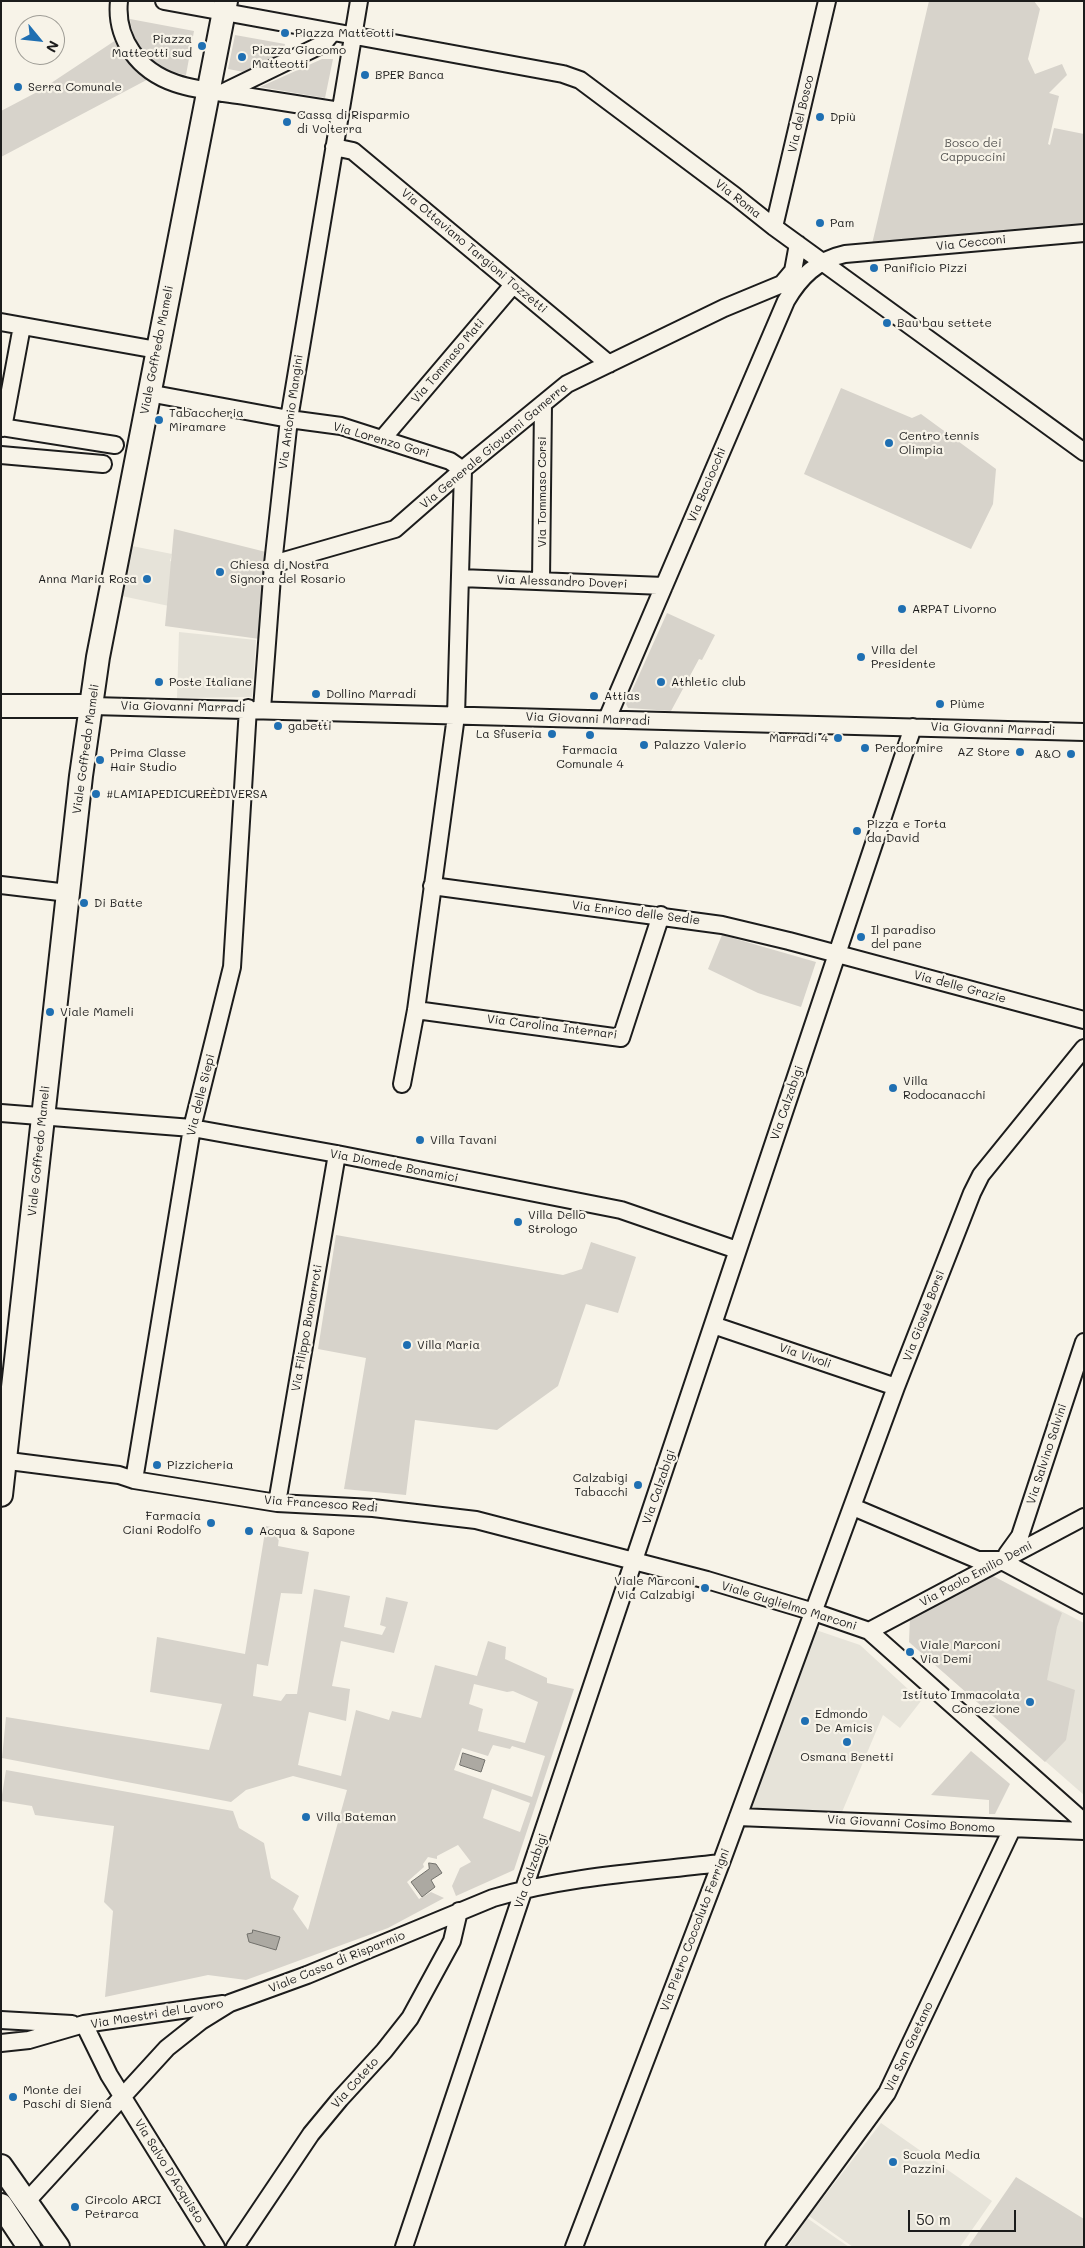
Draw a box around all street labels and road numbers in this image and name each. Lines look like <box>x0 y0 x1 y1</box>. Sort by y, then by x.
street label: Via del Bosco <box>785 74 817 154</box>
street label: Via Roma <box>712 177 764 221</box>
street label: Via Ottaviano Targioni Tozzetti <box>398 186 550 316</box>
street label: Via Cecconi <box>935 232 1007 254</box>
street label: Viale Goffredo Mameli <box>137 284 177 416</box>
street label: Via Tommaso Mati <box>408 316 488 406</box>
street label: Via Antonio Mangini <box>276 354 306 470</box>
street label: Via Generale Giovanni Gamerra <box>417 380 571 512</box>
street label: Via Lorenzo Gori <box>331 419 431 461</box>
street label: Via Tommaso Corsi <box>535 436 549 548</box>
street label: Via Baciocchi <box>685 445 729 525</box>
street label: Via Alessandro Doveri <box>496 573 628 591</box>
street label: Viale Goffredo Mameli <box>70 683 102 815</box>
street label: Via Giovanni Marradi <box>120 699 246 715</box>
street label: Via Giovanni Marradi <box>525 710 651 728</box>
street label: Via Giovanni Marradi <box>930 720 1056 738</box>
street label: Via Enrico delle Sedie <box>571 898 701 928</box>
street label: Via delle Grazie <box>912 968 1008 1006</box>
street label: Via Carolina Internari <box>486 1012 618 1042</box>
street label: Via delle Siepi <box>184 1053 218 1137</box>
street label: Via Calzabigi <box>768 1064 806 1142</box>
street label: Viale Goffredo Mameli <box>25 1085 53 1217</box>
street label: Via Diomede Bonamici <box>329 1147 459 1185</box>
street label: Via Filippo Buonarroti <box>289 1263 325 1393</box>
street label: Via Giosuè Borsi <box>900 1269 948 1363</box>
street label: Via Vivoli <box>777 1340 833 1372</box>
street label: Via Salvino Salvini <box>1024 1402 1070 1506</box>
street label: Via Calzabigi <box>640 1448 678 1526</box>
street label: Via Francesco Redi <box>263 1493 379 1515</box>
street label: Via Paolo Emilio Demi <box>917 1538 1035 1610</box>
street label: Viale Guglielmo Marconi <box>720 1579 858 1633</box>
street label: Via Giovanni Cosimo Bonomo <box>827 1812 995 1836</box>
street label: Via Calzabigi <box>512 1832 550 1910</box>
street label: Via Pietro Coccoluto Ferrigni <box>657 1847 733 2013</box>
street label: Viale Cassa di Risparmio <box>267 1928 407 1996</box>
street label: Via Maestri del Lavoro <box>90 1996 224 2032</box>
street label: Via San Gaetano <box>882 2000 936 2094</box>
street label: Via Coteto <box>328 2055 382 2111</box>
street label: Via Salvo D'Acquisto <box>131 2116 207 2226</box>

